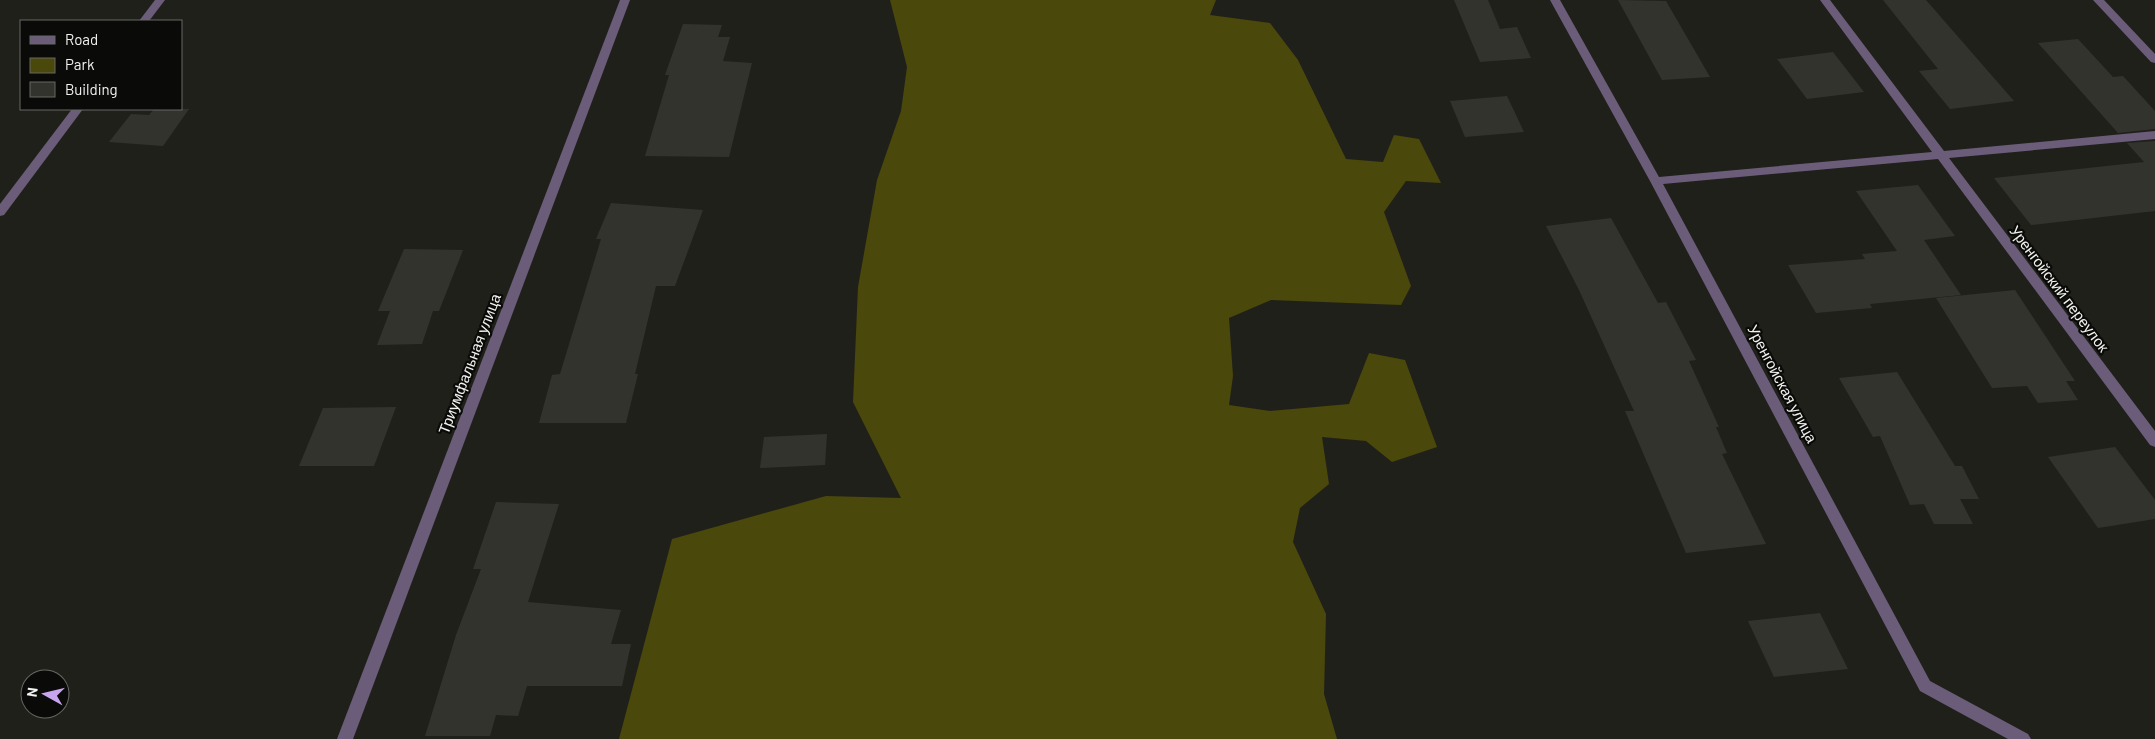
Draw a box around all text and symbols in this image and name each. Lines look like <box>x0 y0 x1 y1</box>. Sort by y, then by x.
legend <box>20 20 182 110</box>
text: Road <box>65 30 98 48</box>
text: Park <box>65 55 95 73</box>
text: Building <box>65 80 118 98</box>
street label: Уренгойский переулок <box>2006 222 2113 355</box>
street label: Триумфальная улица <box>434 290 504 436</box>
street label: Уренгойская улица <box>1744 322 1822 446</box>
north arrow <box>20 669 70 719</box>
text: N <box>23 686 41 698</box>

